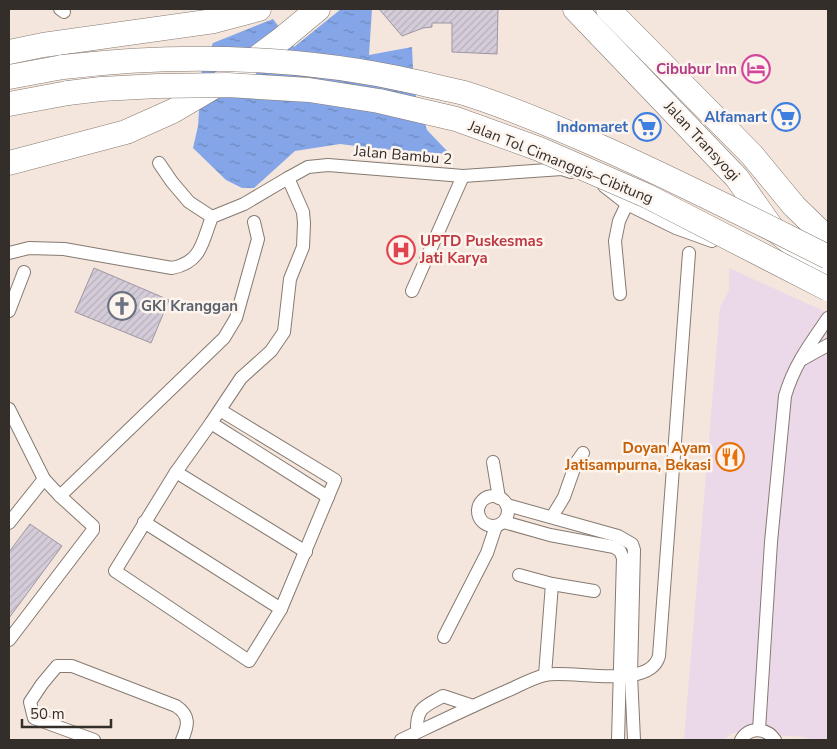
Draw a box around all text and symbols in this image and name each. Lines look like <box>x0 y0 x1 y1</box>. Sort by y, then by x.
hotel icon: Cibubur Inn <box>741 54 771 84</box>
place label: Cibubur Inn <box>656 59 737 79</box>
street label: Jalan Transyogi <box>659 96 744 185</box>
supermarket icon: Alfamart <box>771 102 801 132</box>
place label: Alfamart <box>704 107 767 127</box>
supermarket icon: Indomaret <box>632 112 662 142</box>
street label: Jalan Tol Cimanggis–Cibitung <box>465 115 656 208</box>
place label: Indomaret <box>556 117 628 137</box>
street label: Jalan Bambu 2 <box>352 141 453 169</box>
place label: UPTD Puskesmas Jati Karya <box>419 231 543 268</box>
hospital icon: UPTD Puskesmas Jati Karya <box>386 235 416 265</box>
church icon: GKI Kranggan <box>107 291 137 321</box>
place label: GKI Kranggan <box>141 296 238 316</box>
place label: Doyan Ayam Jatisampurna, Bekasi <box>564 438 711 475</box>
restaurant icon: Doyan Ayam Jatisampurna, Bekasi <box>715 442 745 472</box>
scale bar <box>22 696 111 728</box>
text: 50 m <box>30 704 65 724</box>

